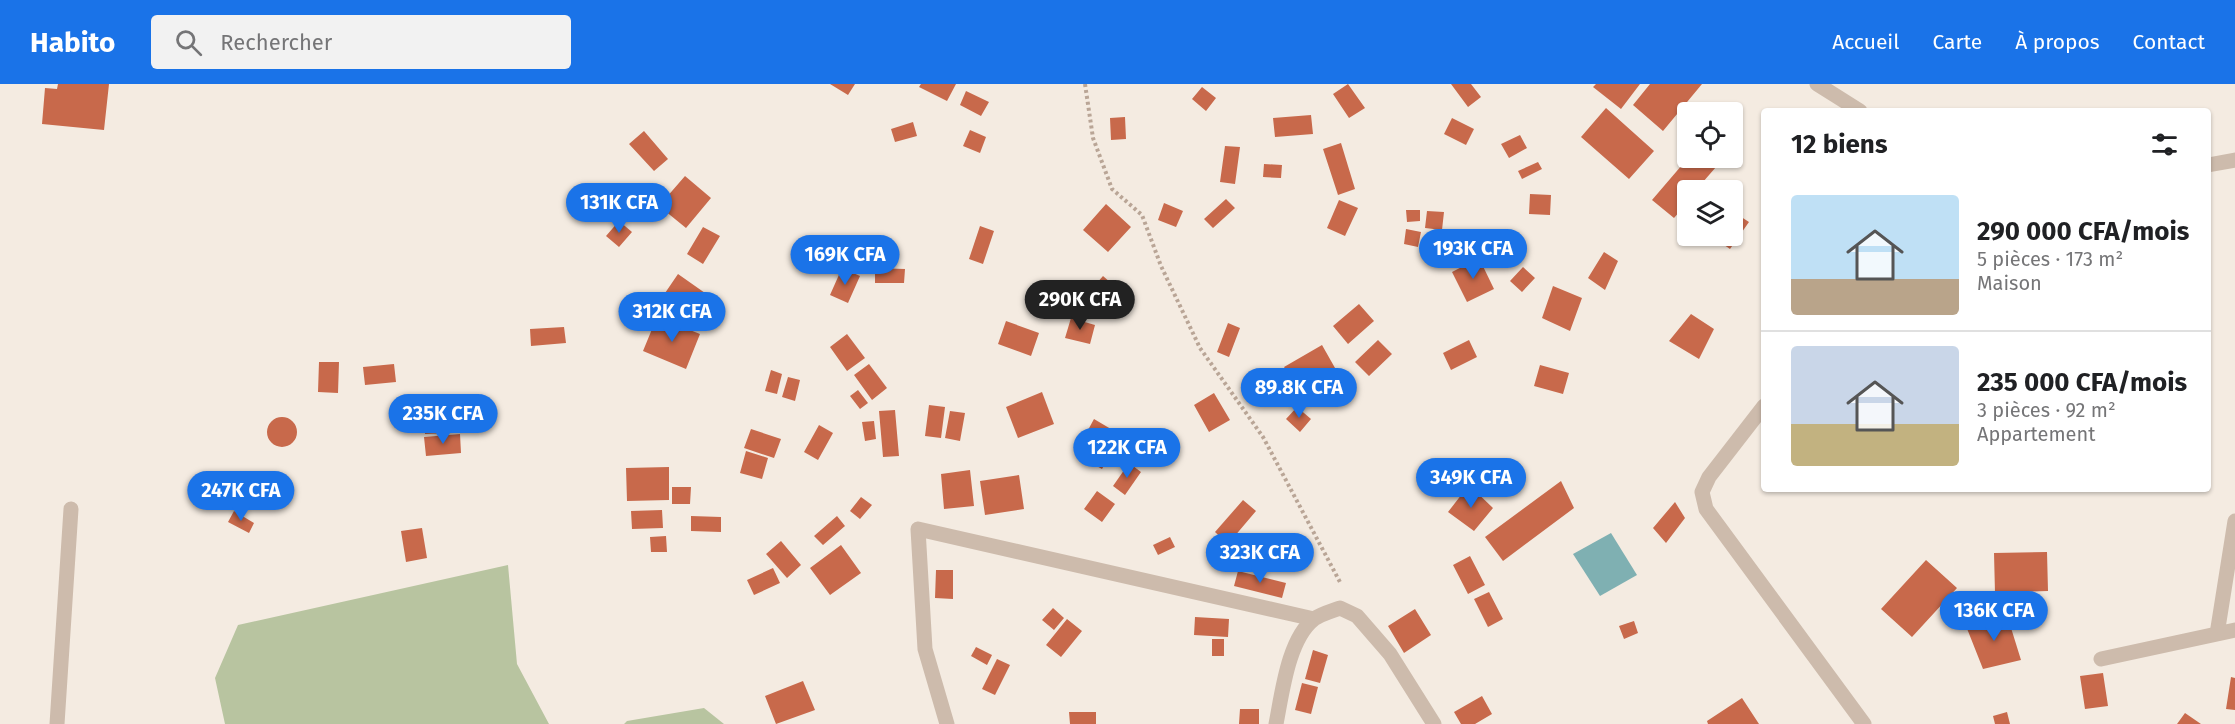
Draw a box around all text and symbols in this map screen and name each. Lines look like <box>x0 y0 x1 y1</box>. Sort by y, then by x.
search box <box>151 15 571 69</box>
text: Habito <box>30 26 115 59</box>
icon: search <box>172 26 205 59</box>
text: Rechercher <box>220 29 332 56</box>
text: Accueil <box>1832 29 1899 55</box>
text: Carte <box>1932 29 1982 55</box>
text: À propos <box>2015 29 2100 55</box>
text: Contact <box>2133 29 2205 55</box>
map controls <box>1677 102 1743 246</box>
button: locate <box>1677 102 1743 168</box>
icon: filters <box>2148 128 2181 161</box>
text: 12 biens <box>1791 129 1887 160</box>
button: layers <box>1677 180 1743 246</box>
pin: 131K CFA <box>557 183 681 234</box>
text: 131K CFA <box>580 190 658 214</box>
text: 290 000 CFA/mois <box>1977 216 2189 247</box>
icon: home <box>1839 219 1911 291</box>
pin: 193K CFA <box>1411 229 1535 280</box>
pin: 169K CFA <box>783 235 907 286</box>
text: 193K CFA <box>1433 236 1513 260</box>
text: 169K CFA <box>805 242 885 266</box>
text: 5 pièces · 173 m² <box>1977 247 2123 271</box>
text: Maison <box>1977 271 2042 295</box>
pin: 290K CFA <box>1018 280 1142 331</box>
text: 290K CFA <box>1039 287 1121 311</box>
pin: 312K CFA <box>610 292 734 343</box>
text: 312K CFA <box>632 299 712 323</box>
text: 235 000 CFA/mois <box>1977 367 2187 398</box>
pin: 89.8K CFA <box>1230 368 1368 419</box>
icon: home <box>1839 370 1911 442</box>
text: 89.8K CFA <box>1255 375 1343 399</box>
pin: 235K CFA <box>381 394 505 445</box>
text: 3 pièces · 92 m² <box>1977 398 2116 422</box>
text: 235K CFA <box>403 401 483 425</box>
text: Appartement <box>1977 422 2095 446</box>
pin: 122K CFA <box>1065 428 1189 479</box>
text: 122K CFA <box>1087 435 1167 459</box>
pin: 349K CFA <box>1409 458 1533 509</box>
text: 349K CFA <box>1430 465 1512 489</box>
pin: 247K CFA <box>179 471 303 522</box>
text: 247K CFA <box>201 478 281 502</box>
pin: 323K CFA <box>1198 533 1322 584</box>
text: 323K CFA <box>1220 540 1300 564</box>
pin: 136K CFA <box>1932 591 2056 642</box>
text: 136K CFA <box>1954 598 2034 622</box>

